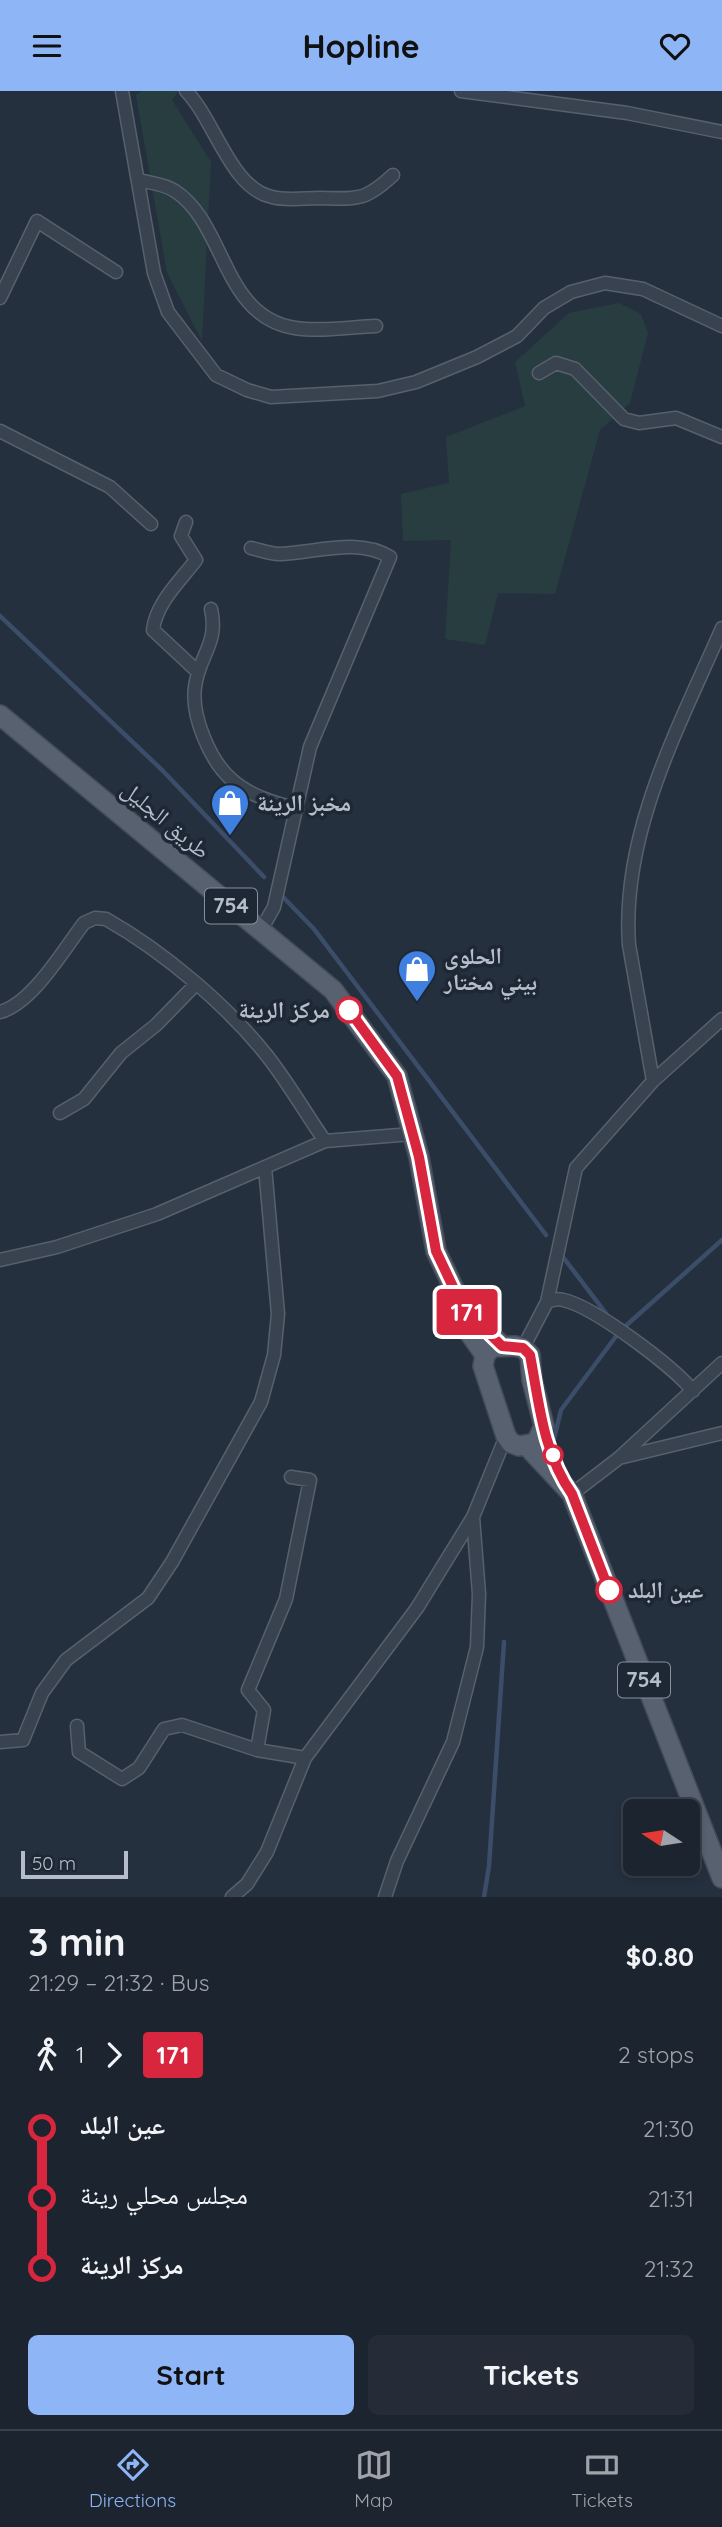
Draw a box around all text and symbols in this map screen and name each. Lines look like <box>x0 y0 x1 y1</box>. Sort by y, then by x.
text: Hopline <box>302 26 420 66</box>
icon: menu <box>28 27 66 65</box>
icon: heart <box>656 27 694 65</box>
street label: طريق الجليل <box>116 774 216 865</box>
shop icon: مخبز الرينة <box>209 782 251 837</box>
place label: مخبز الرينة <box>257 788 351 817</box>
road number: 754 <box>205 889 257 923</box>
place label: الحلوى بيني مختار <box>443 941 537 1001</box>
shop icon: الحلوى بيني مختار <box>396 948 438 1003</box>
place label: مركز الرينة <box>238 995 330 1024</box>
marker: مركز الرينة <box>336 997 362 1023</box>
line badge: 171 <box>427 1289 507 1335</box>
text: 171 <box>451 1297 483 1327</box>
unlabelled marker <box>543 1445 563 1465</box>
place label: عين البلد <box>628 1575 704 1604</box>
marker: عين البلد <box>596 1577 622 1603</box>
road number: 754 <box>618 1663 670 1697</box>
north arrow <box>623 1799 700 1876</box>
map controls <box>623 1799 700 1876</box>
scale bar <box>21 1848 128 1880</box>
text: 50 m <box>32 1851 76 1875</box>
text: 3 min <box>28 1918 126 1966</box>
text: $0.80 <box>626 1940 694 1973</box>
text: 21:29 – 21:32 · Bus <box>28 1968 210 1997</box>
icon: walk <box>28 2036 66 2074</box>
icon: forward <box>95 2036 133 2074</box>
text: 1 <box>76 2040 85 2069</box>
text: 171 <box>157 2040 189 2070</box>
text: 2 stops <box>618 2040 694 2069</box>
text: عين البلد <box>80 2108 165 2141</box>
text: 21:30 <box>643 2114 694 2143</box>
text: مجلس محلي رينة <box>80 2178 248 2211</box>
text: 21:31 <box>648 2184 694 2213</box>
text: مركز الرينة <box>80 2248 184 2281</box>
text: 21:32 <box>644 2254 694 2283</box>
button: Start <box>28 2335 354 2415</box>
button: Tickets <box>368 2335 694 2415</box>
tab: Directions <box>89 2446 176 2512</box>
tab: Map <box>354 2446 393 2512</box>
tab: Tickets <box>571 2446 633 2512</box>

